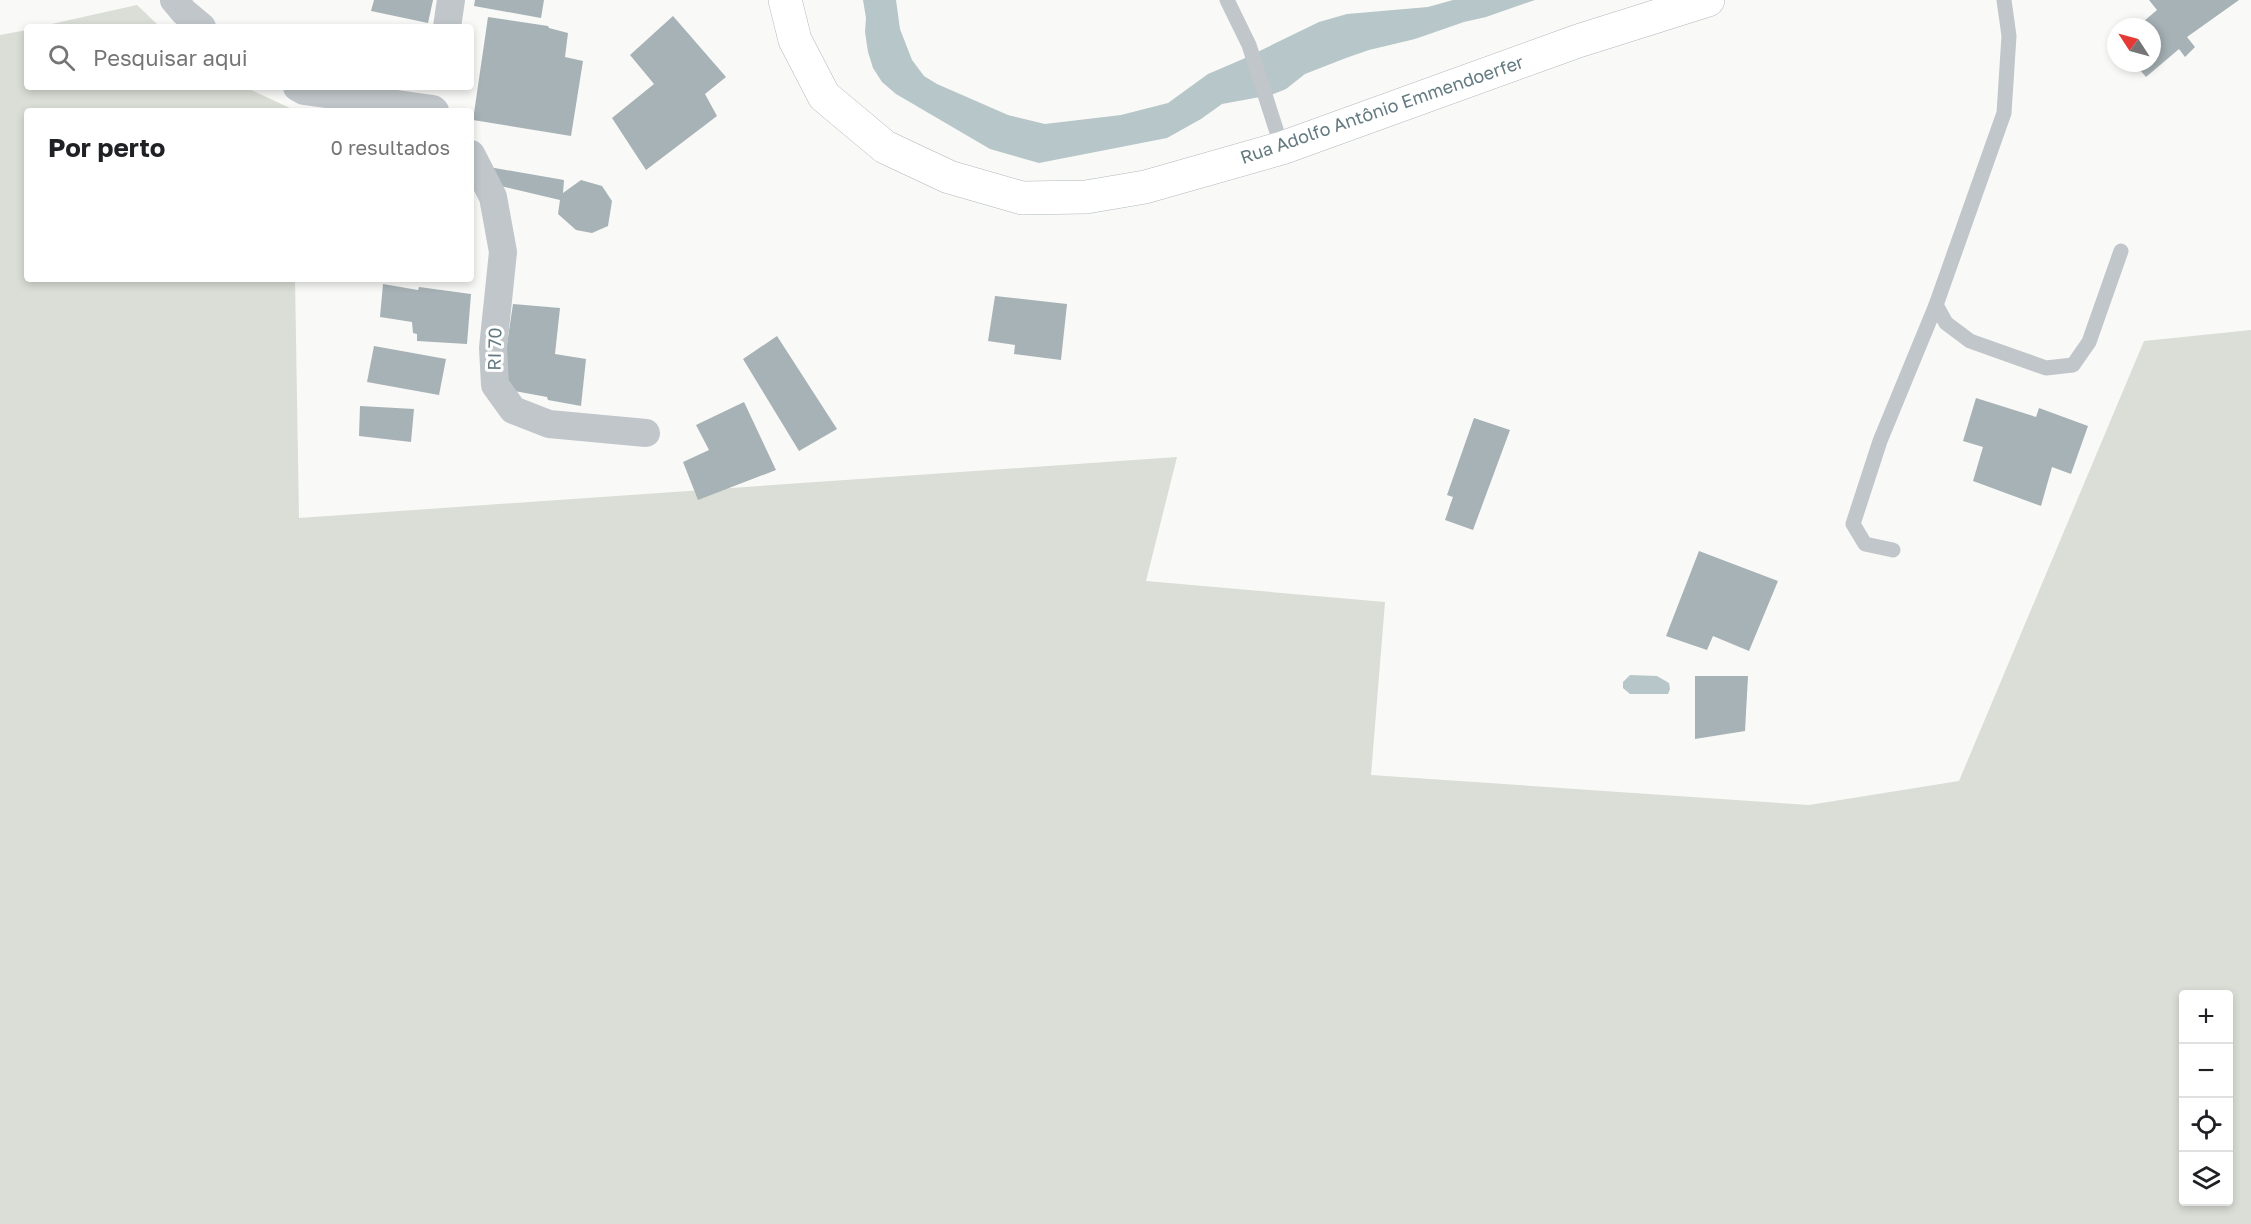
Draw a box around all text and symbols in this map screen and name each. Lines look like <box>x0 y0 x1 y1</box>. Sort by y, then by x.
north arrow <box>2107 18 2161 72</box>
search box <box>24 24 474 90</box>
icon: search <box>45 41 78 74</box>
text: Pesquisar aqui <box>93 44 248 71</box>
street label: Rua Adolfo Antônio Emmendoerfer <box>1237 50 1526 168</box>
text: Por perto <box>48 132 165 163</box>
text: 0 resultados <box>331 135 450 159</box>
street label: RI 70 <box>483 327 505 371</box>
map controls <box>2179 990 2233 1206</box>
button: + <box>2179 990 2233 1044</box>
button: − <box>2179 1044 2233 1098</box>
button: locate <box>2179 1098 2233 1152</box>
button: layers <box>2179 1152 2233 1206</box>

